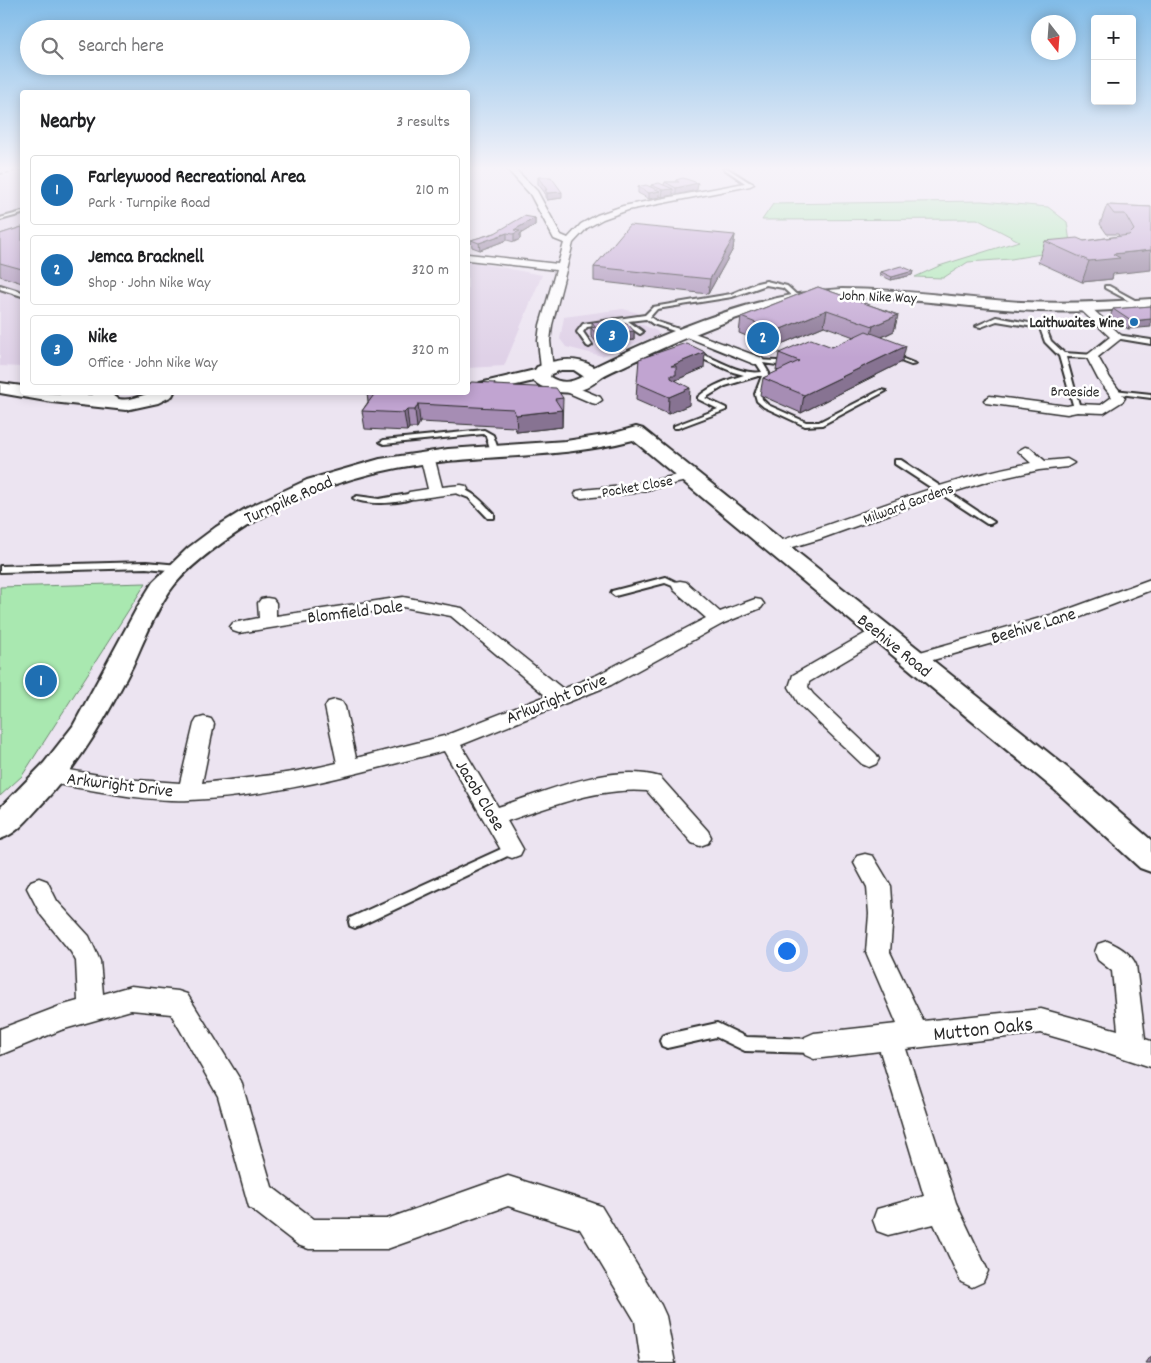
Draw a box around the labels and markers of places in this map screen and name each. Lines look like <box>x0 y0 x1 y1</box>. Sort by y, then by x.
place label: Laithwaites Wine <box>1029 313 1124 335</box>
marker: Laithwaites Wine <box>1128 316 1140 328</box>
pin: 3 <box>596 317 628 355</box>
pin: 2 <box>747 319 779 357</box>
pin: 1 <box>25 662 57 700</box>

